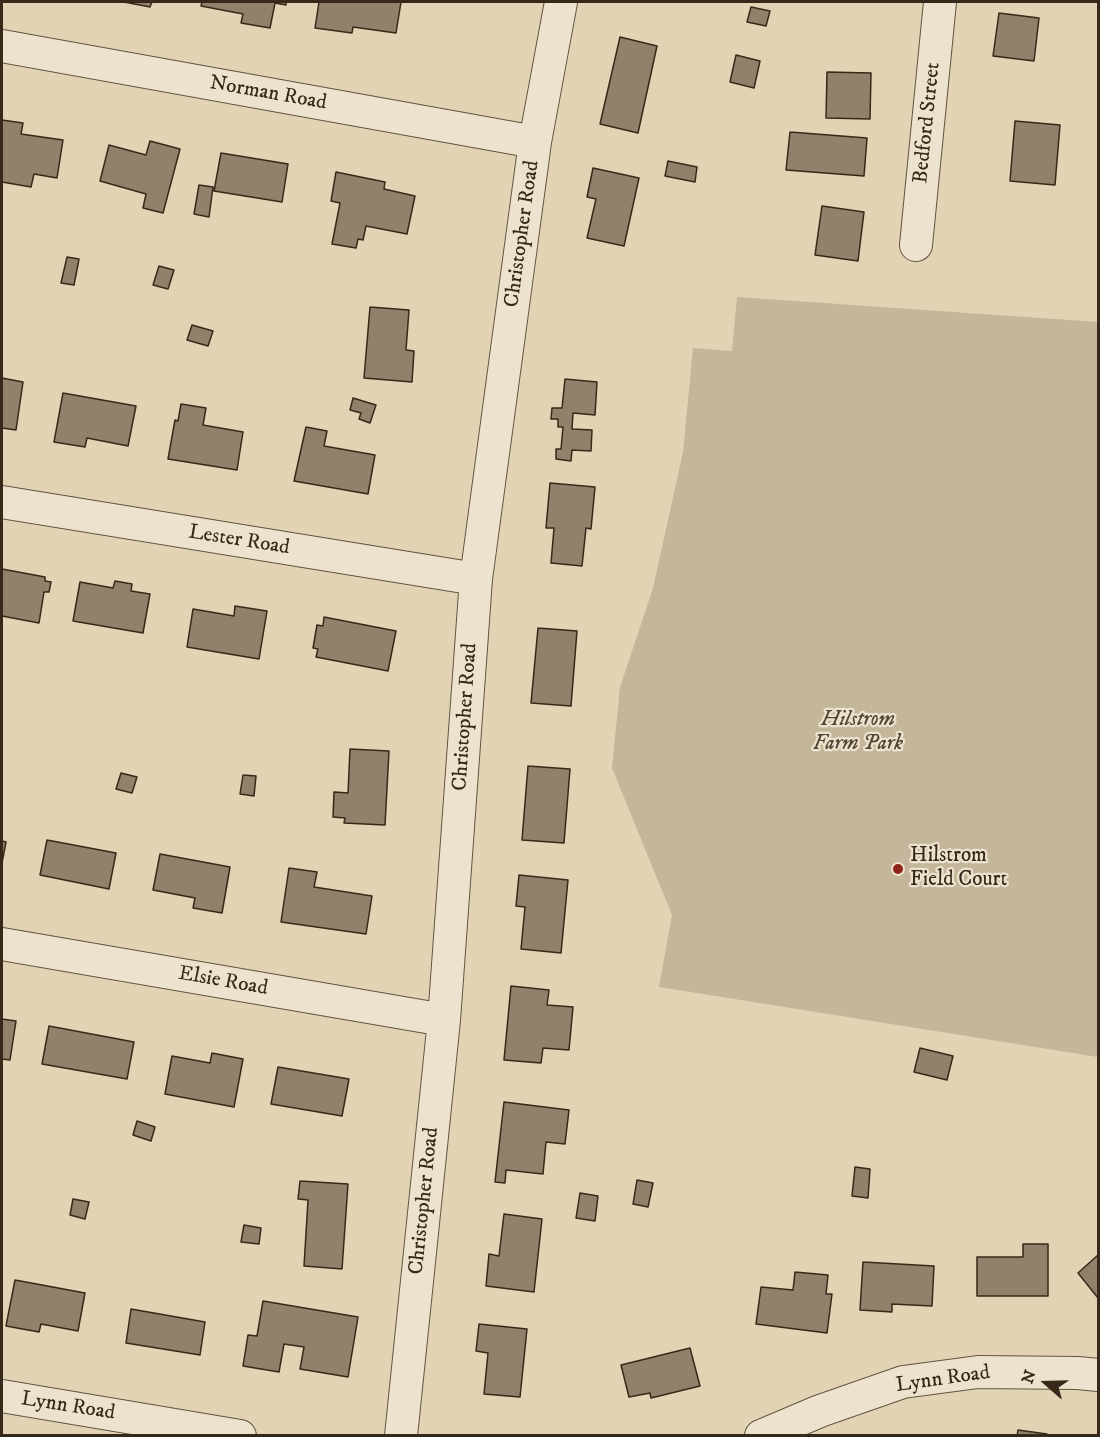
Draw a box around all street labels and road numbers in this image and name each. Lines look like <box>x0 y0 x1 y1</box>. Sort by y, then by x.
street label: Bedford Street <box>909 61 947 185</box>
street label: Norman Road <box>208 71 328 117</box>
street label: Christopher Road <box>500 159 546 309</box>
street label: Lester Road <box>187 521 291 561</box>
street label: Christopher Road <box>448 642 484 792</box>
street label: Elsie Road <box>176 962 270 1002</box>
street label: Christopher Road <box>405 1126 445 1276</box>
street label: Lynn Road <box>894 1361 992 1399</box>
street label: Lynn Road <box>19 1387 117 1427</box>

